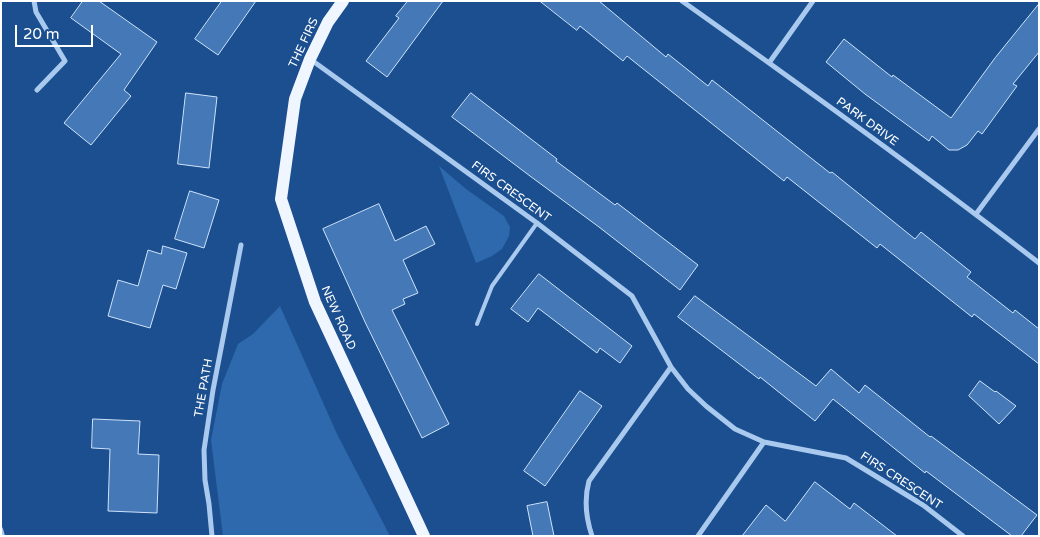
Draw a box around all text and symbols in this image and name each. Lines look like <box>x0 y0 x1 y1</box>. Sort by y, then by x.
scale bar <box>18 15 95 47</box>
street label: THE FIRS <box>286 16 322 70</box>
text: 20 m <box>23 25 60 43</box>
street label: PARK DRIVE <box>833 95 901 149</box>
street label: FIRS CRESCENT <box>468 158 554 226</box>
street label: NEW ROAD <box>317 284 359 352</box>
street label: THE PATH <box>192 358 216 418</box>
street label: FIRS CRESCENT <box>857 449 945 513</box>

